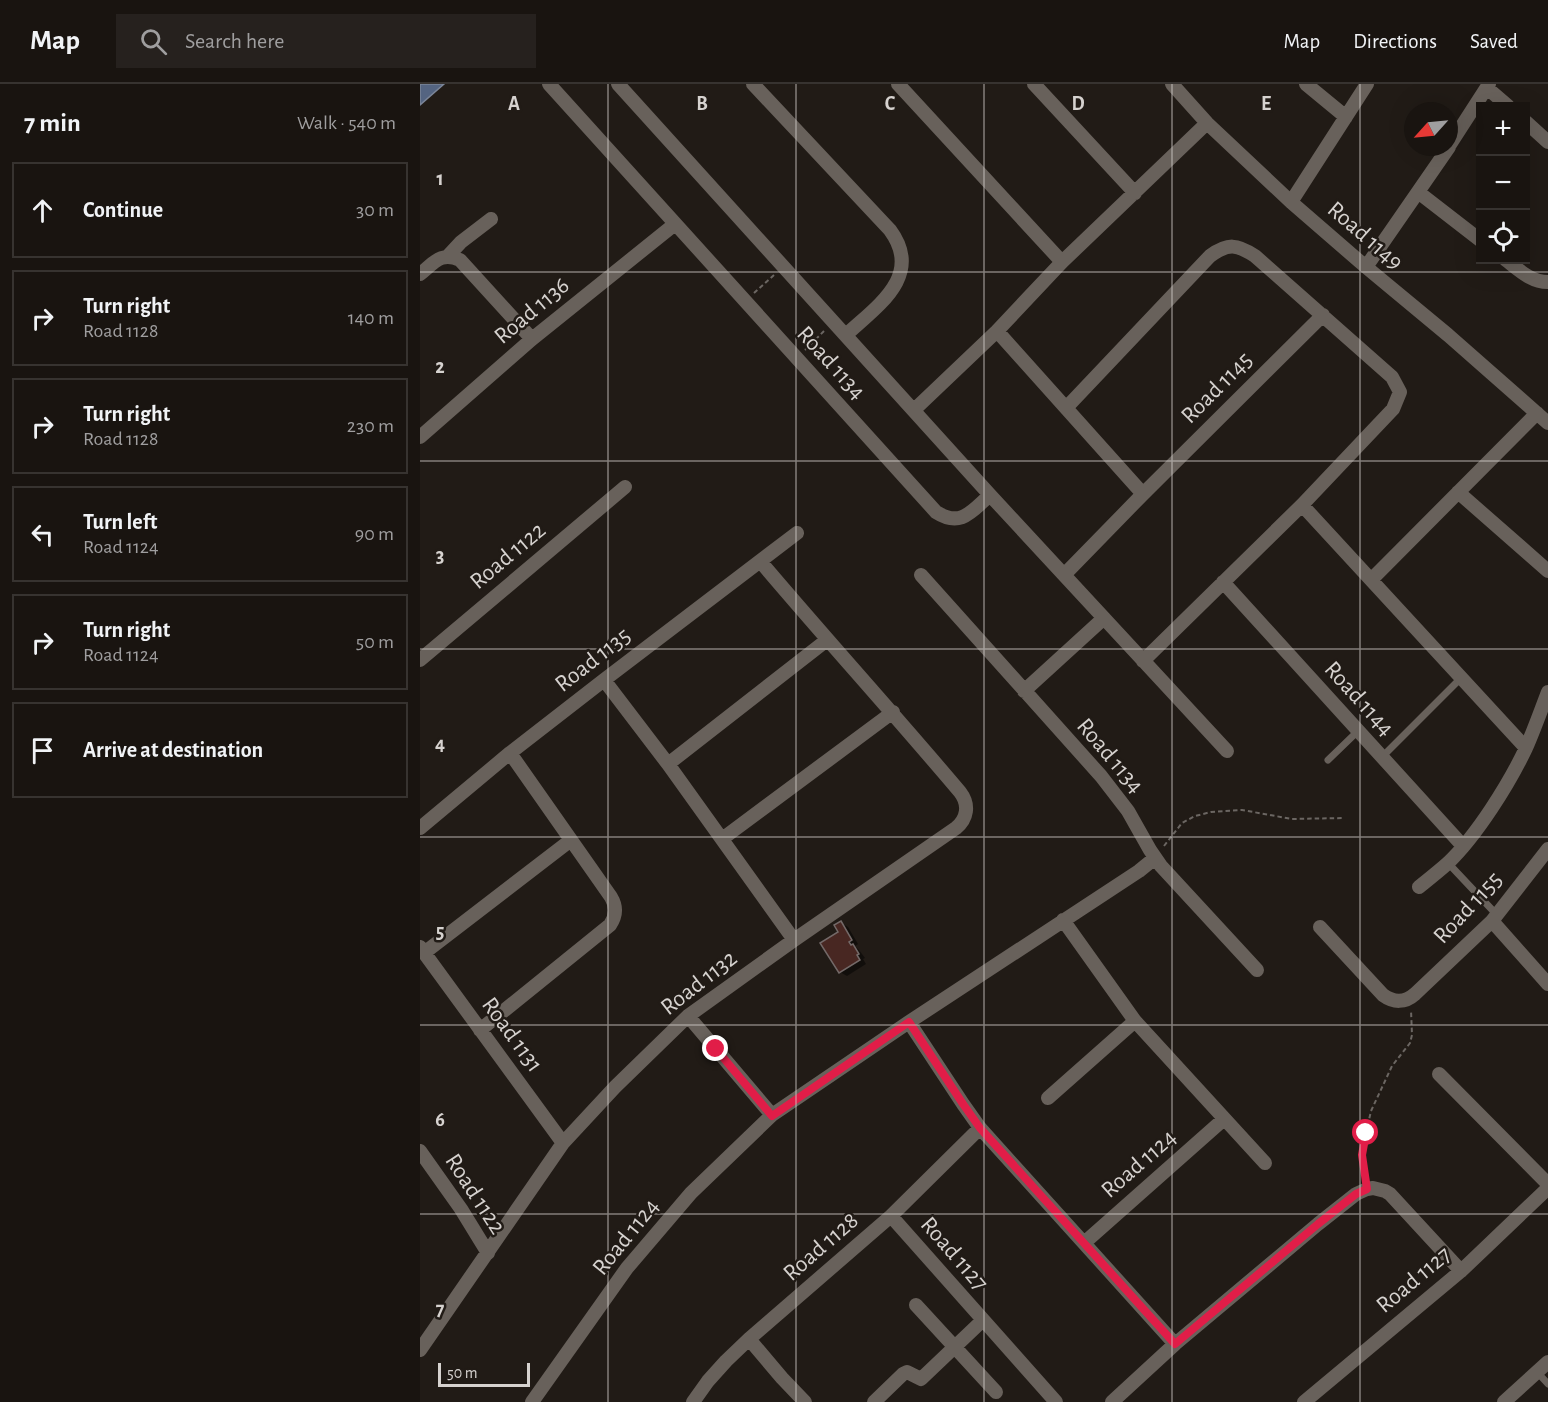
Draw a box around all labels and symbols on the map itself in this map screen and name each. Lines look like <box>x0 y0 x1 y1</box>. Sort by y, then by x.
text: A <box>508 94 520 114</box>
text: B <box>696 94 708 114</box>
text: C <box>885 94 896 114</box>
text: D <box>1071 94 1085 114</box>
text: E <box>1261 94 1271 114</box>
north arrow <box>1404 102 1458 156</box>
text: 1 <box>436 169 444 189</box>
street label: Road 1149 <box>1323 197 1407 275</box>
street label: Road 1136 <box>490 273 574 349</box>
street label: Road 1134 <box>792 322 870 404</box>
street label: Road 1145 <box>1177 348 1257 428</box>
text: 2 <box>435 357 445 377</box>
street label: Road 1122 <box>466 518 550 594</box>
text: 3 <box>436 546 444 566</box>
street label: Road 1135 <box>551 623 635 697</box>
street label: Road 1144 <box>1320 657 1398 741</box>
street label: Road 1134 <box>1072 714 1148 798</box>
text: 4 <box>435 734 445 754</box>
street label: Road 1155 <box>1429 868 1507 948</box>
text: 5 <box>436 922 444 942</box>
street label: Road 1132 <box>657 946 742 1020</box>
street label: Road 1131 <box>477 993 547 1077</box>
route end <box>702 1035 728 1061</box>
text: 6 <box>435 1110 445 1130</box>
route start <box>1352 1119 1378 1145</box>
street label: Road 1124 <box>1097 1125 1181 1203</box>
street label: Road 1122 <box>440 1150 510 1238</box>
street label: Road 1124 <box>588 1194 664 1280</box>
street label: Road 1128 <box>779 1208 863 1286</box>
street label: Road 1127 <box>916 1212 992 1296</box>
street label: Road 1127 <box>1372 1242 1456 1318</box>
text: 7 <box>436 1299 445 1319</box>
scale bar <box>438 1360 530 1388</box>

